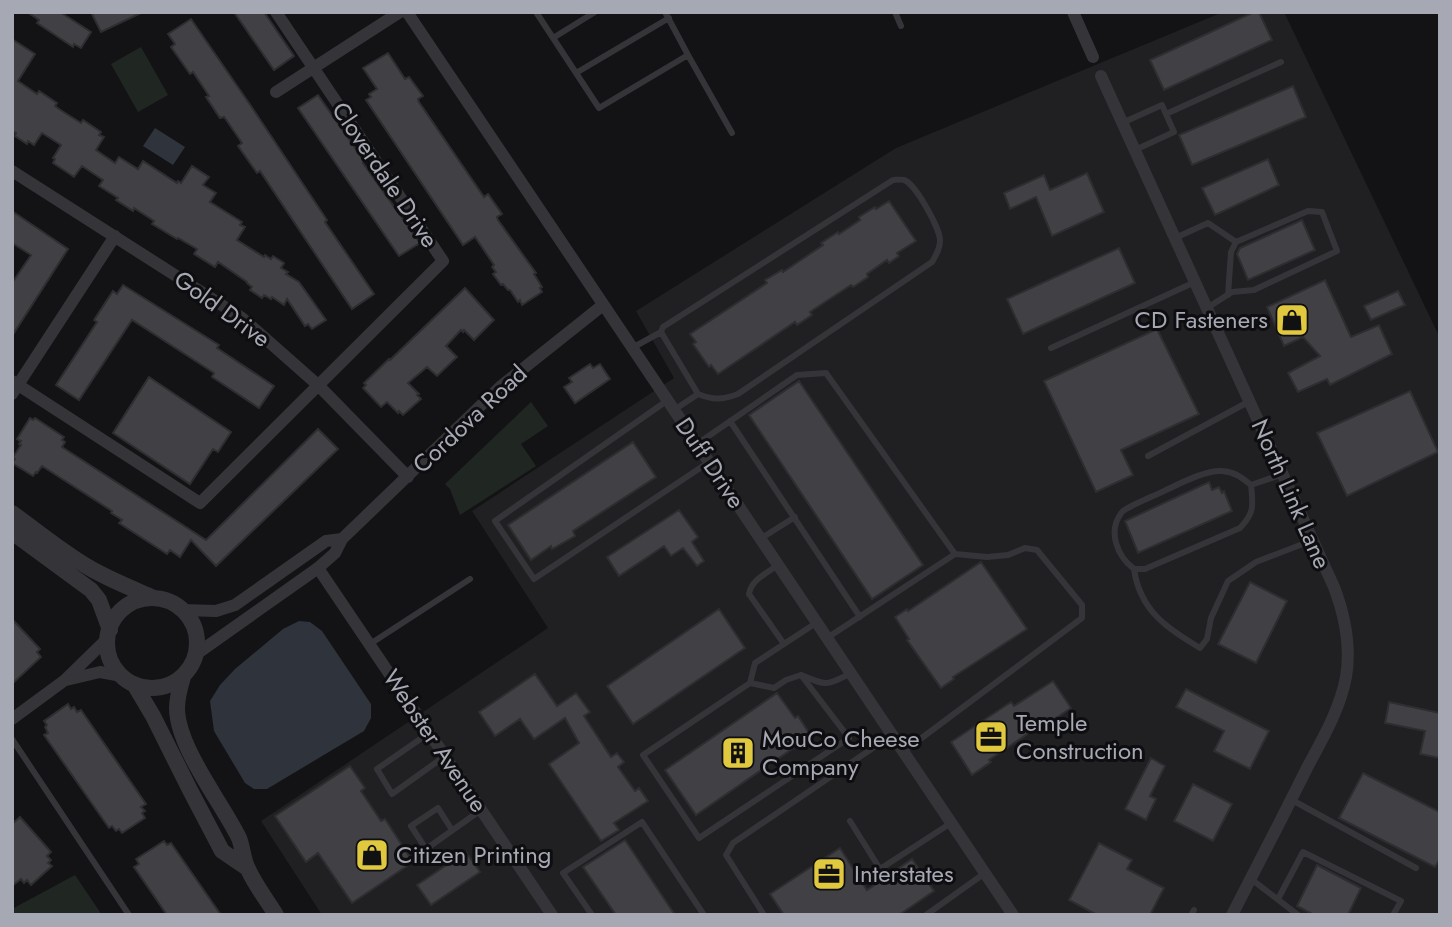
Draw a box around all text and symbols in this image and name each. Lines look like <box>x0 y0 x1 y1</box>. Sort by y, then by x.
street label: Cloverdale Drive <box>324 95 447 255</box>
street label: Gold Drive <box>167 262 278 356</box>
shop icon: CD Fasteners <box>1273 301 1311 339</box>
place label: CD Fasteners <box>1135 302 1268 337</box>
street label: Cordova Road <box>405 356 535 481</box>
street label: Duff Drive <box>667 410 754 515</box>
street label: North Link Lane <box>1243 414 1340 574</box>
street label: Webster Avenue <box>375 662 496 819</box>
place label: Temple Construction <box>1016 705 1144 768</box>
office icon: Temple Construction <box>972 718 1010 756</box>
place label: MouCo Cheese Company <box>762 721 920 784</box>
building icon: MouCo Cheese Company <box>719 734 757 772</box>
shop icon: Citizen Printing <box>353 836 391 874</box>
place label: Citizen Printing <box>396 837 552 872</box>
office icon: Interstates <box>810 855 848 893</box>
place label: Interstates <box>854 856 954 891</box>

